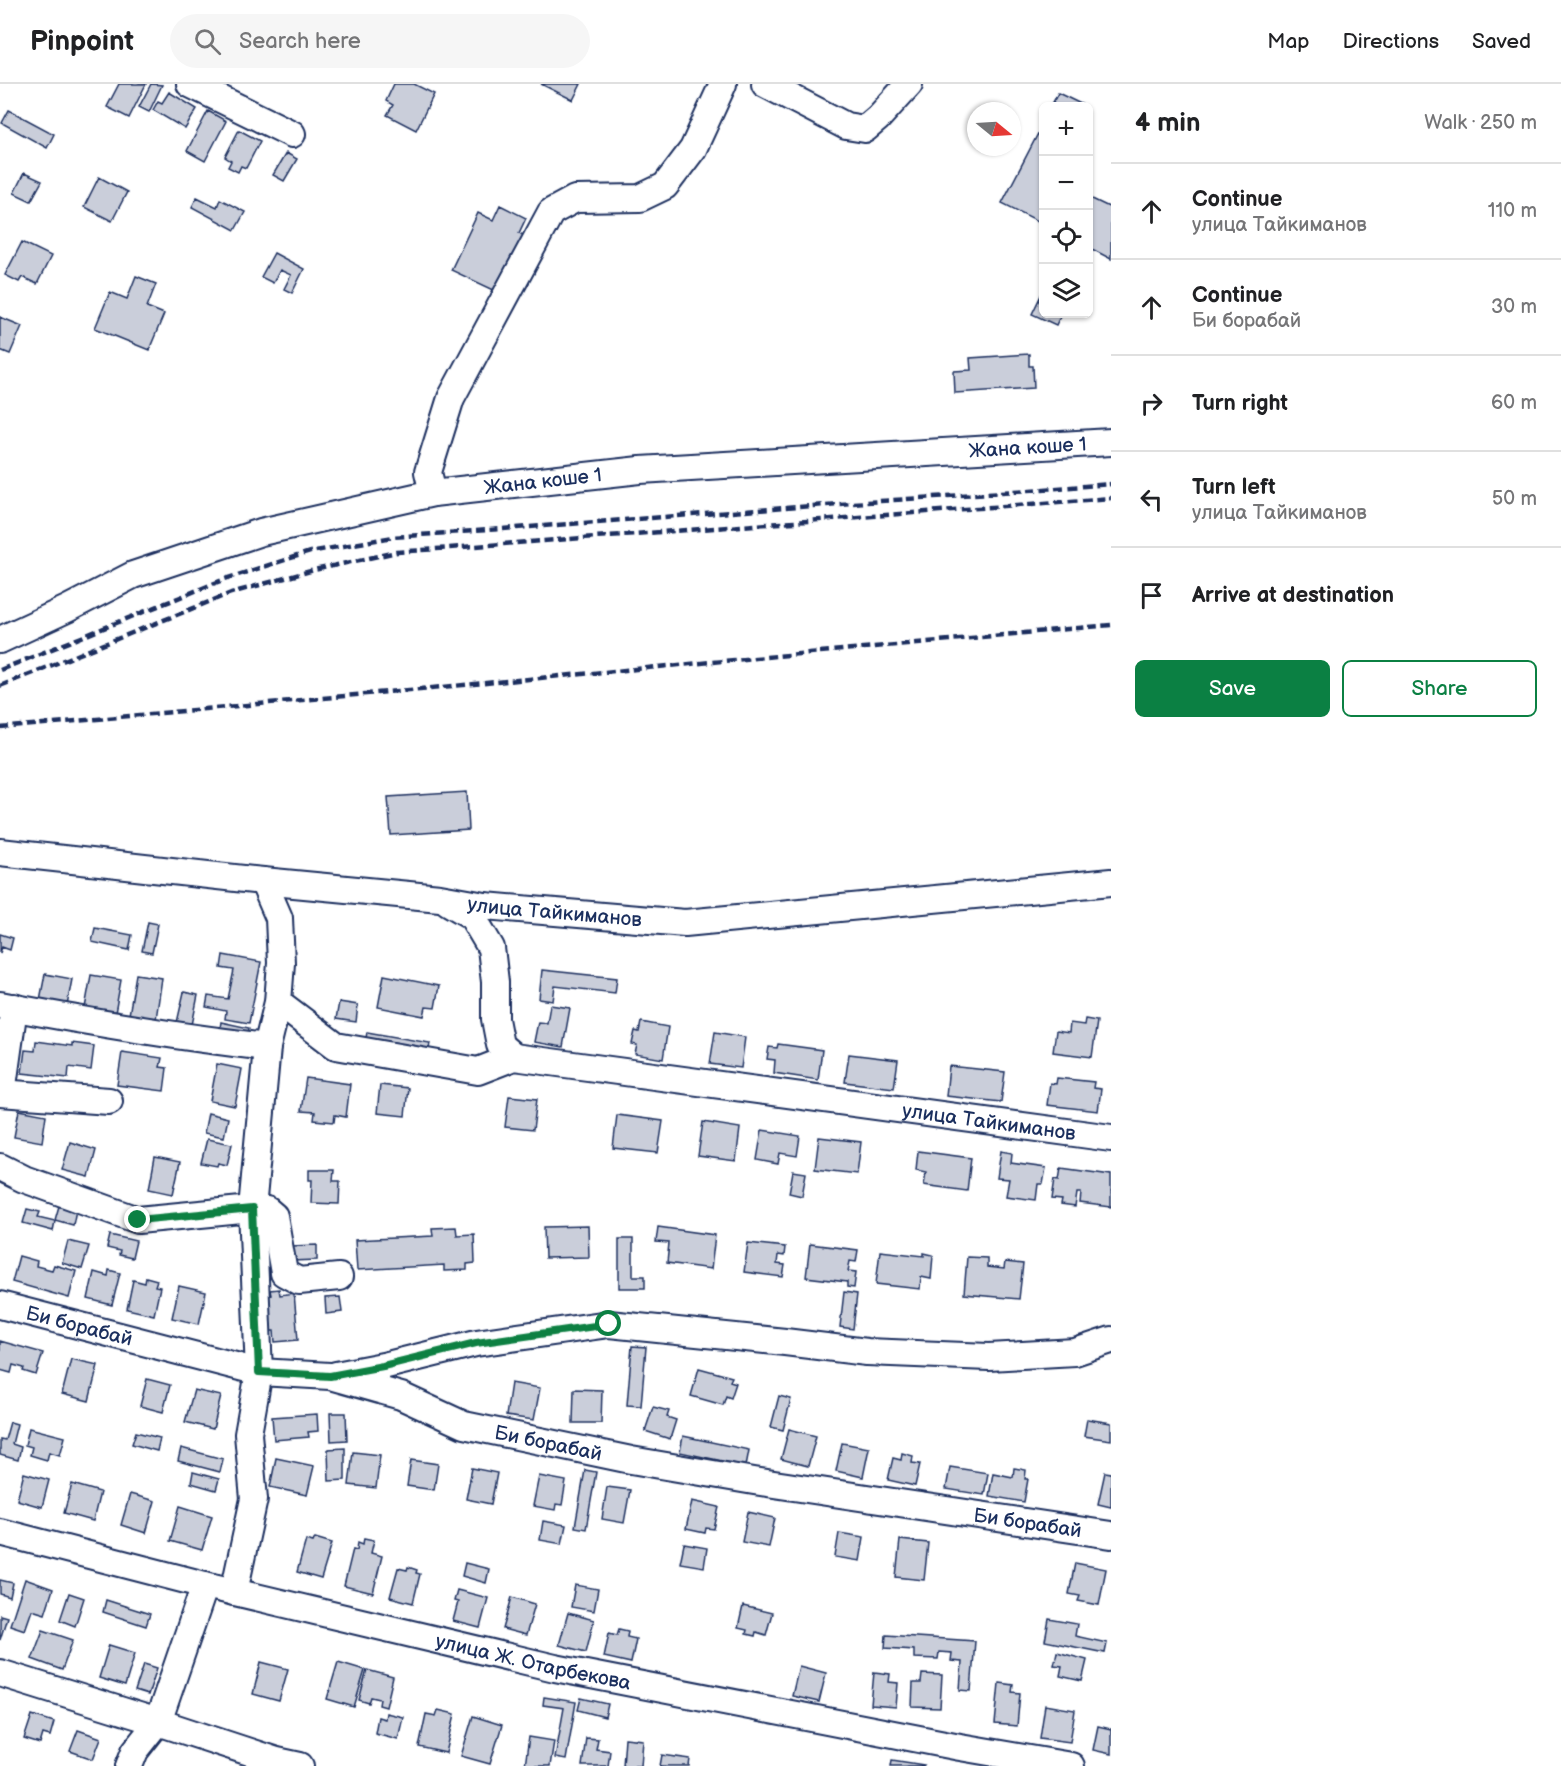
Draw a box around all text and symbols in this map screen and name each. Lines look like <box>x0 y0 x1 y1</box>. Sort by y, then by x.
search box <box>170 14 590 68</box>
text: Pinpoint <box>30 25 134 58</box>
icon: search <box>191 25 224 58</box>
text: Search here <box>239 28 361 55</box>
text: Map <box>1267 29 1310 54</box>
text: Directions <box>1343 29 1439 54</box>
text: Saved <box>1472 29 1531 54</box>
north arrow <box>967 102 1021 156</box>
map controls <box>1039 102 1093 318</box>
button: + <box>1039 102 1093 156</box>
text: 4 min <box>1135 108 1200 139</box>
text: Walk · 250 m <box>1424 111 1537 135</box>
button: − <box>1039 156 1093 210</box>
text: Continue <box>1192 186 1282 213</box>
icon: ahead <box>1135 195 1168 228</box>
text: 110 m <box>1488 199 1537 223</box>
button: locate <box>1039 210 1093 264</box>
text: улица Тайкиманов <box>1192 213 1367 237</box>
button: layers <box>1039 264 1093 318</box>
text: Continue <box>1192 282 1282 309</box>
icon: ahead <box>1135 291 1168 324</box>
text: 30 m <box>1491 295 1537 319</box>
text: Би борабай <box>1192 309 1301 333</box>
icon: right <box>1135 387 1168 420</box>
text: Turn right <box>1192 390 1288 417</box>
text: 60 m <box>1491 391 1537 415</box>
street label: Жана коше 1 <box>968 432 1087 463</box>
street label: Жана коше 1 <box>483 463 603 500</box>
text: Turn left <box>1192 474 1276 501</box>
icon: left <box>1135 483 1168 516</box>
text: 50 m <box>1492 487 1537 511</box>
text: улица Тайкиманов <box>1192 501 1367 525</box>
icon: arrive <box>1135 579 1168 612</box>
text: Arrive at destination <box>1192 582 1394 609</box>
button: Save <box>1135 660 1330 717</box>
button: Share <box>1342 660 1537 717</box>
street label: улица Тайкиманов <box>466 892 643 932</box>
street label: улица Тайкиманов <box>901 1099 1078 1146</box>
route end <box>124 1206 150 1232</box>
street label: Би борабай <box>23 1301 135 1352</box>
route start <box>595 1310 621 1336</box>
street label: Би борабай <box>492 1421 604 1467</box>
street label: Би борабай <box>972 1503 1083 1543</box>
street label: улица Ж. Отарбекова <box>433 1629 633 1696</box>

